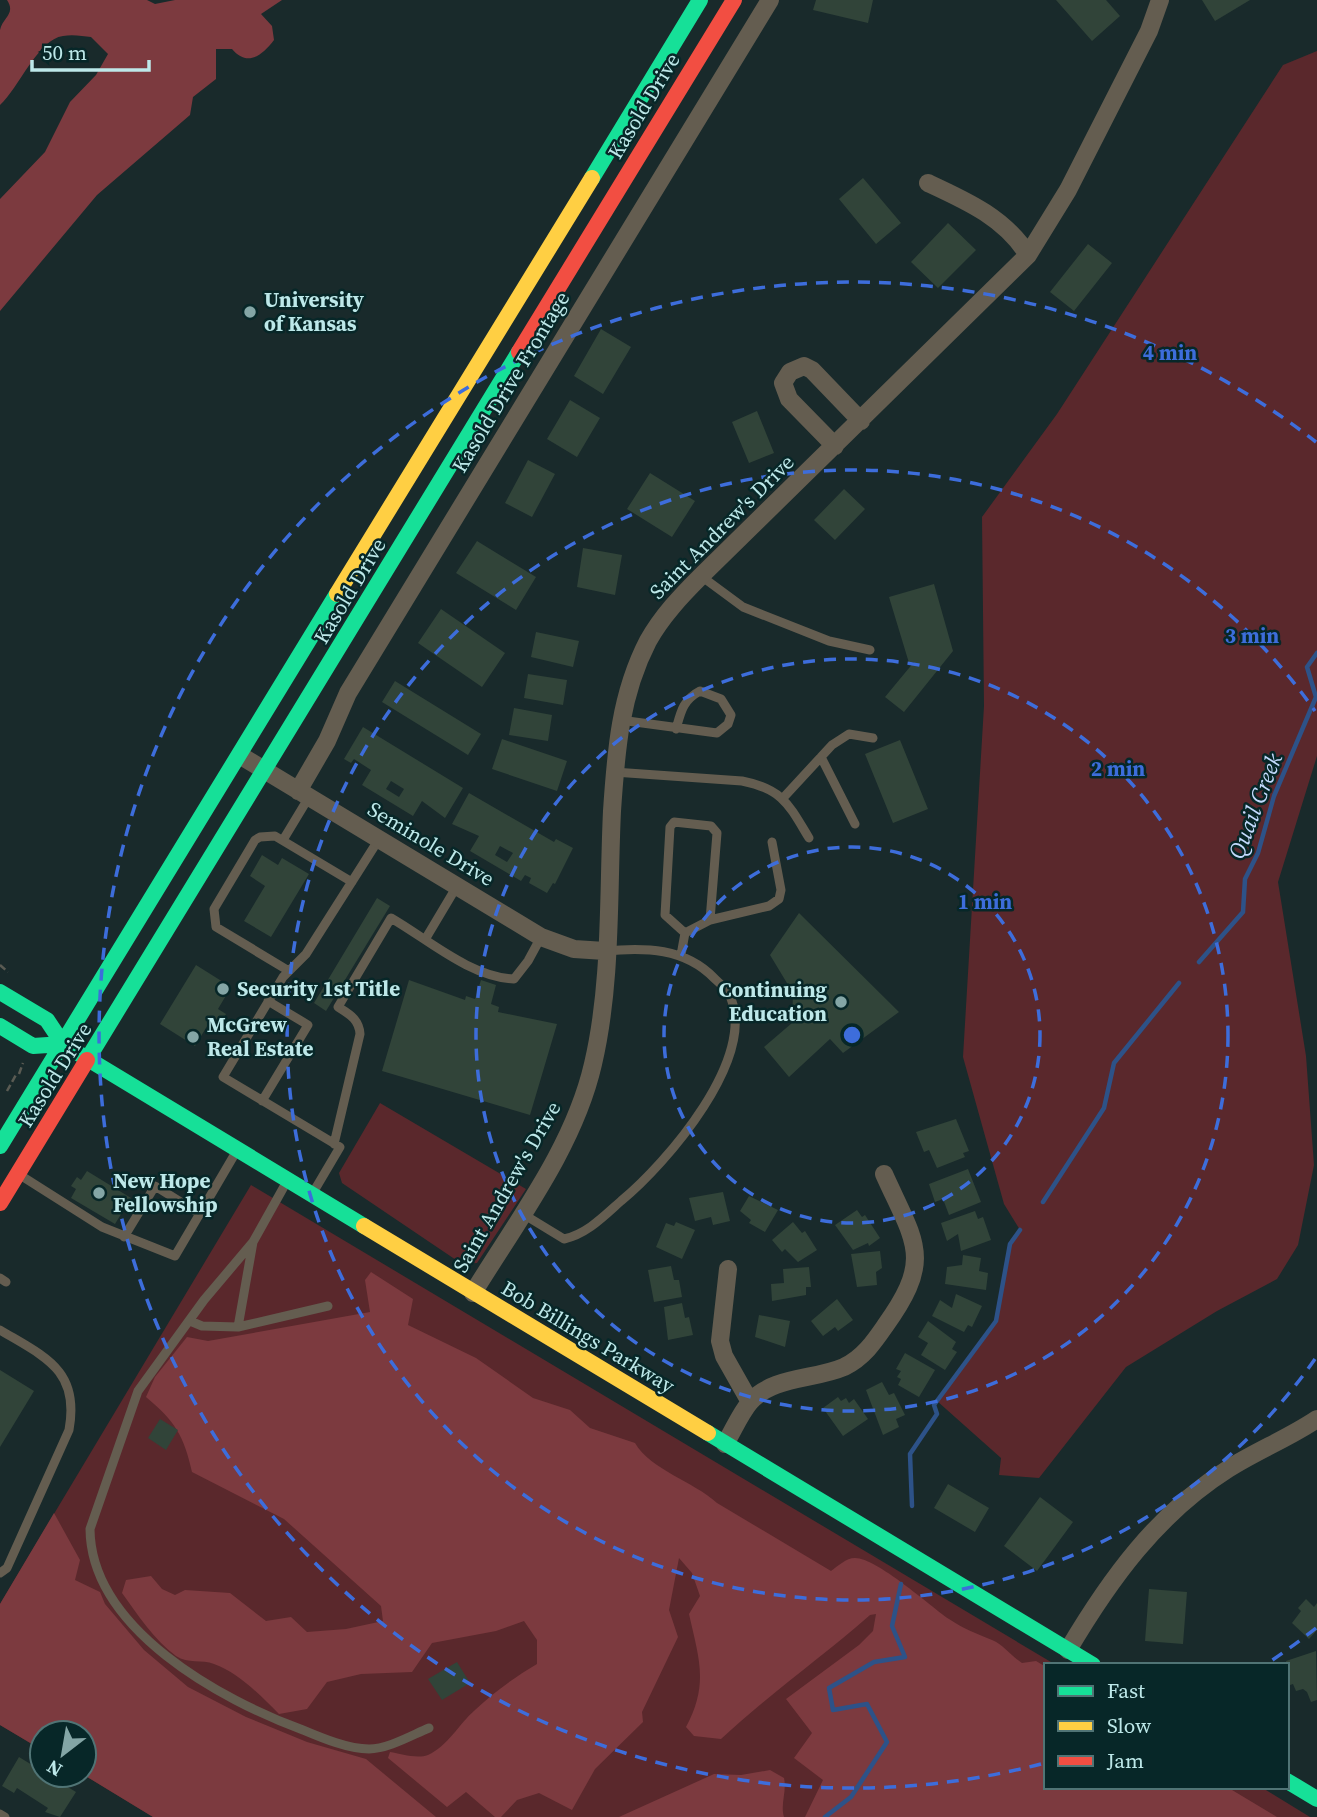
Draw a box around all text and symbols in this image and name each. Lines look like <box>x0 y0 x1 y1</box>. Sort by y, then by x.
scale bar <box>32 28 149 72</box>
text: 50 m <box>42 38 87 67</box>
street label: Kasold Drive <box>601 47 687 164</box>
place label: University of Kansas <box>264 285 365 338</box>
street label: Kasold Drive Frontage <box>445 286 576 478</box>
marker: University of Kansas <box>242 304 258 320</box>
text: 4 min <box>1143 338 1197 367</box>
street label: Saint Andrew's Drive <box>643 448 800 605</box>
street label: Kasold Drive <box>307 532 393 649</box>
text: 3 min <box>1225 621 1279 650</box>
water label: Quail Creek <box>1220 748 1290 863</box>
text: 2 min <box>1091 754 1145 783</box>
street label: Seminole Drive <box>362 794 500 893</box>
text: 1 min <box>958 887 1012 916</box>
place label: Security 1st Title <box>237 974 400 1003</box>
place label: Continuing Education <box>719 975 828 1028</box>
marker: Security 1st Title <box>215 981 231 997</box>
marker: Continuing Education <box>833 994 849 1010</box>
place label: McGrew Real Estate <box>207 1010 313 1063</box>
street label: Kasold Drive <box>11 1017 98 1133</box>
centre of rings <box>840 1023 864 1047</box>
marker: McGrew Real Estate <box>185 1029 201 1045</box>
street label: Saint Andrew's Drive <box>446 1096 568 1278</box>
place label: New Hope Fellowship <box>113 1166 218 1219</box>
marker: New Hope Fellowship <box>91 1185 107 1201</box>
street label: Bob Billings Parkway <box>496 1273 681 1400</box>
legend <box>1044 1663 1289 1789</box>
text: Fast <box>1107 1676 1145 1705</box>
text: Slow <box>1107 1711 1151 1740</box>
north arrow <box>28 1719 98 1789</box>
text: Jam <box>1106 1746 1144 1775</box>
text: N <box>41 1754 67 1783</box>

